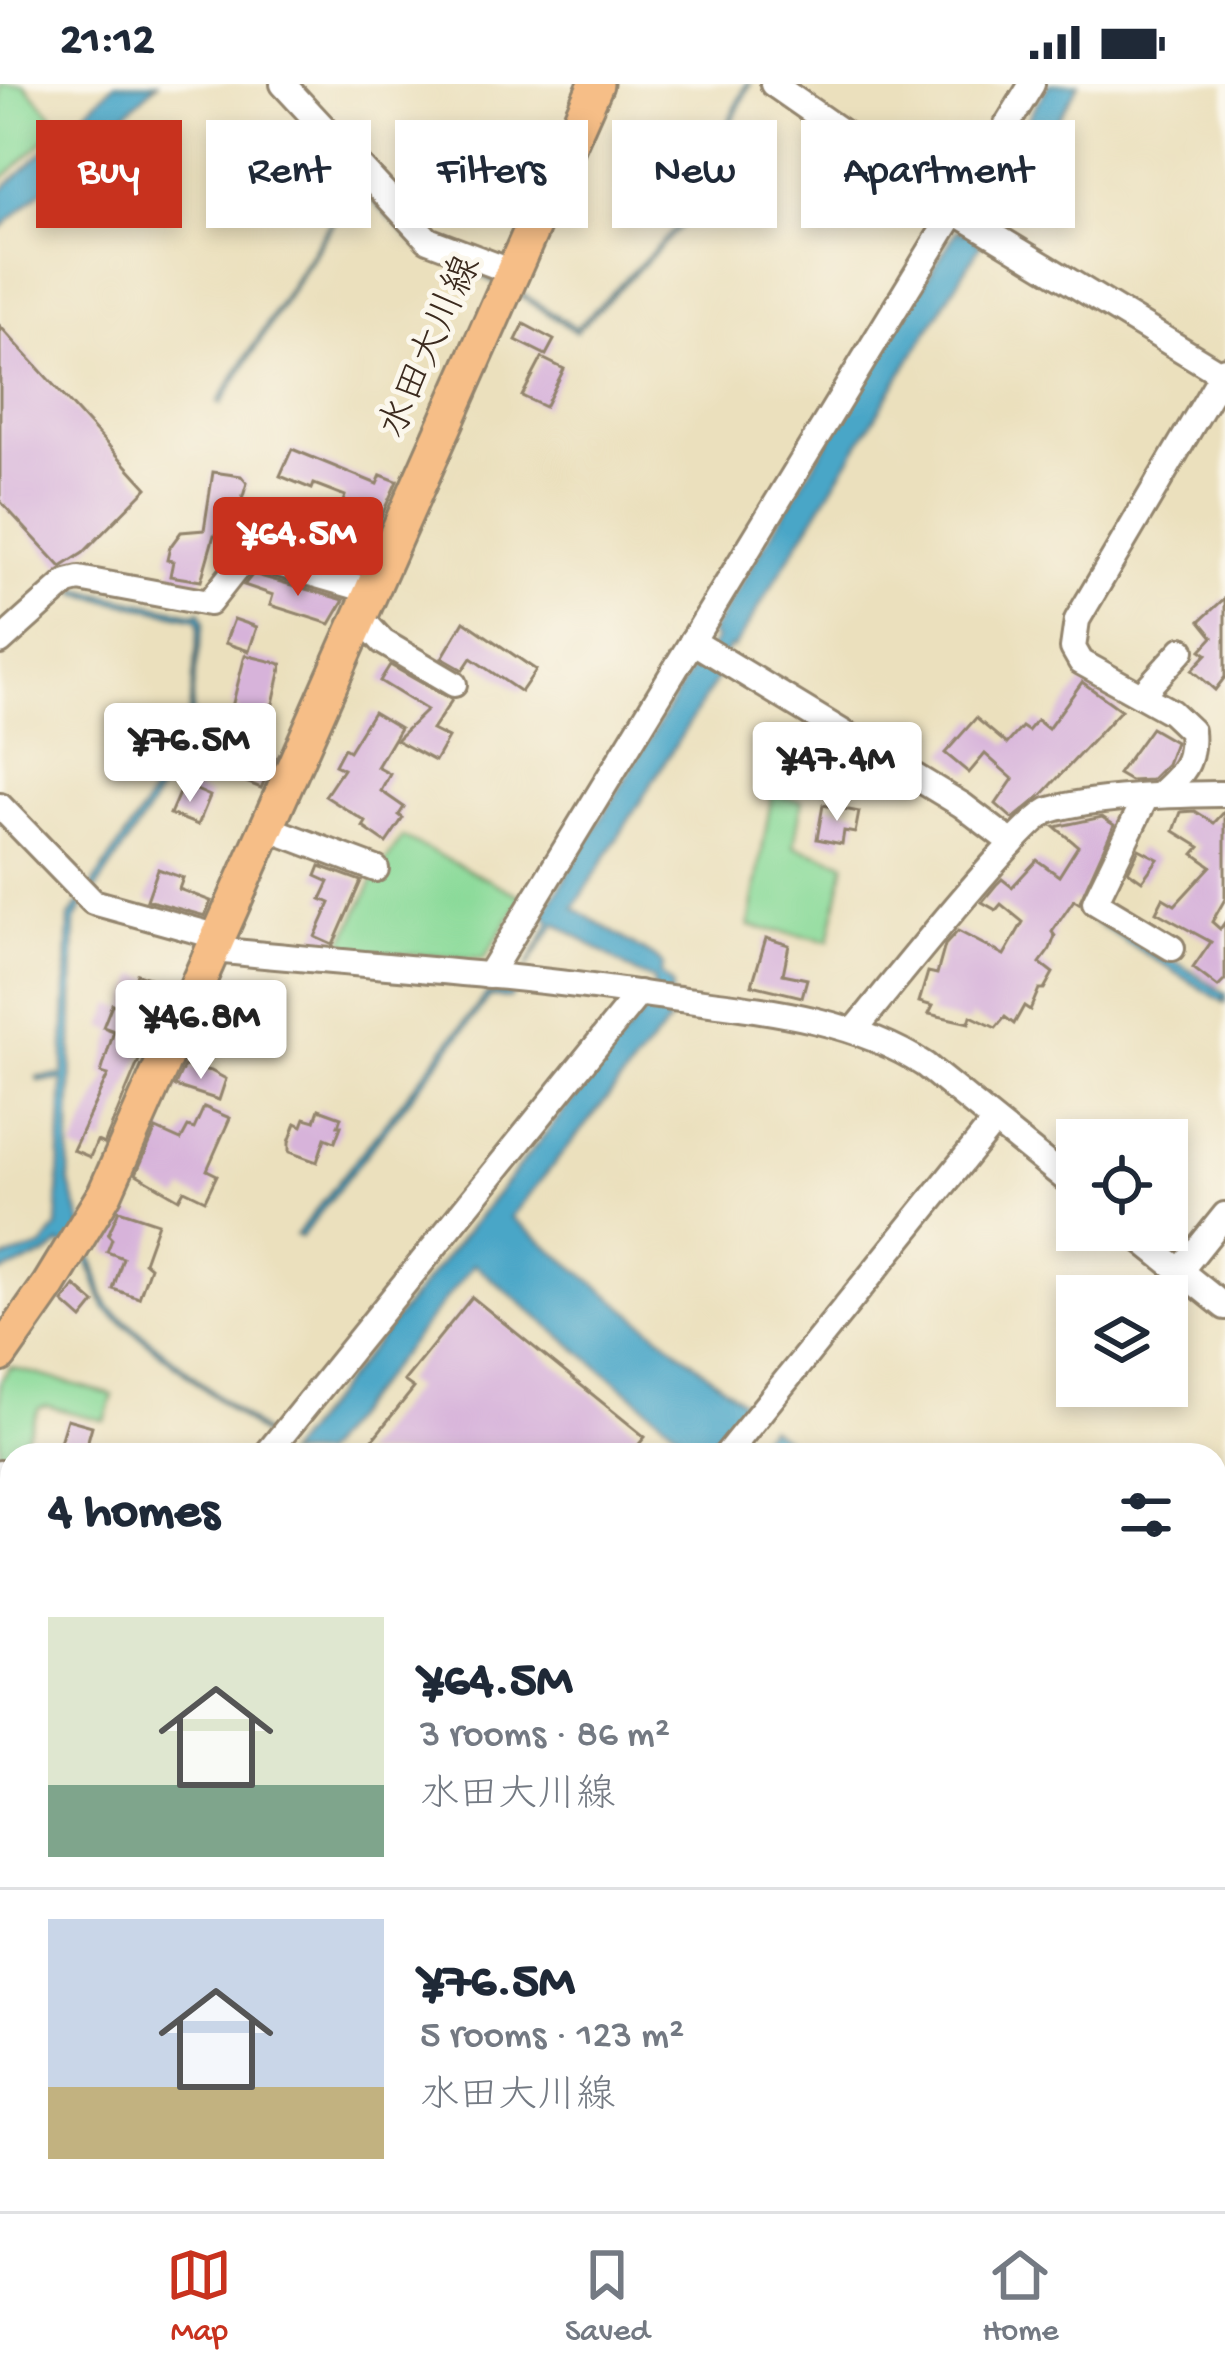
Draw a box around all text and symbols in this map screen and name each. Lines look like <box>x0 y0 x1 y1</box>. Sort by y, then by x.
text: 21:12 <box>60 16 155 69</box>
chip: Buy <box>36 120 182 228</box>
chip: Rent <box>206 120 371 228</box>
chip: Filters <box>395 120 588 228</box>
chip: New <box>612 120 777 228</box>
chip: Apartment <box>801 120 1075 228</box>
street label: 水田大川線 <box>371 249 494 446</box>
pin: ¥64.5M <box>200 497 396 599</box>
text: ¥64.5M <box>240 513 356 559</box>
pin: ¥76.5M <box>92 703 288 805</box>
text: ¥76.5M <box>131 719 249 765</box>
pin: ¥47.4M <box>739 722 935 824</box>
text: ¥47.4M <box>780 738 894 784</box>
pin: ¥46.8M <box>103 980 299 1082</box>
text: ¥46.8M <box>143 996 259 1042</box>
map controls <box>1056 1119 1188 1407</box>
button: locate <box>1056 1119 1188 1251</box>
button: layers <box>1056 1275 1188 1407</box>
icon: filters <box>1113 1482 1179 1548</box>
text: 4 homes <box>48 1485 219 1545</box>
text: ¥64.5M <box>420 1654 572 1714</box>
icon: home <box>144 1665 288 1809</box>
text: 3 rooms · 86 m² <box>420 1714 670 1760</box>
text: 水田大川線 <box>420 1775 615 1821</box>
text: ¥76.5M <box>420 1955 574 2015</box>
icon: home <box>144 1967 288 2111</box>
text: 5 rooms · 123 m² <box>420 2015 684 2061</box>
text: 水田大川線 <box>420 2076 615 2122</box>
tab: Map <box>166 2242 232 2352</box>
tab: Saved <box>565 2242 650 2352</box>
tab: Home <box>982 2242 1059 2352</box>

